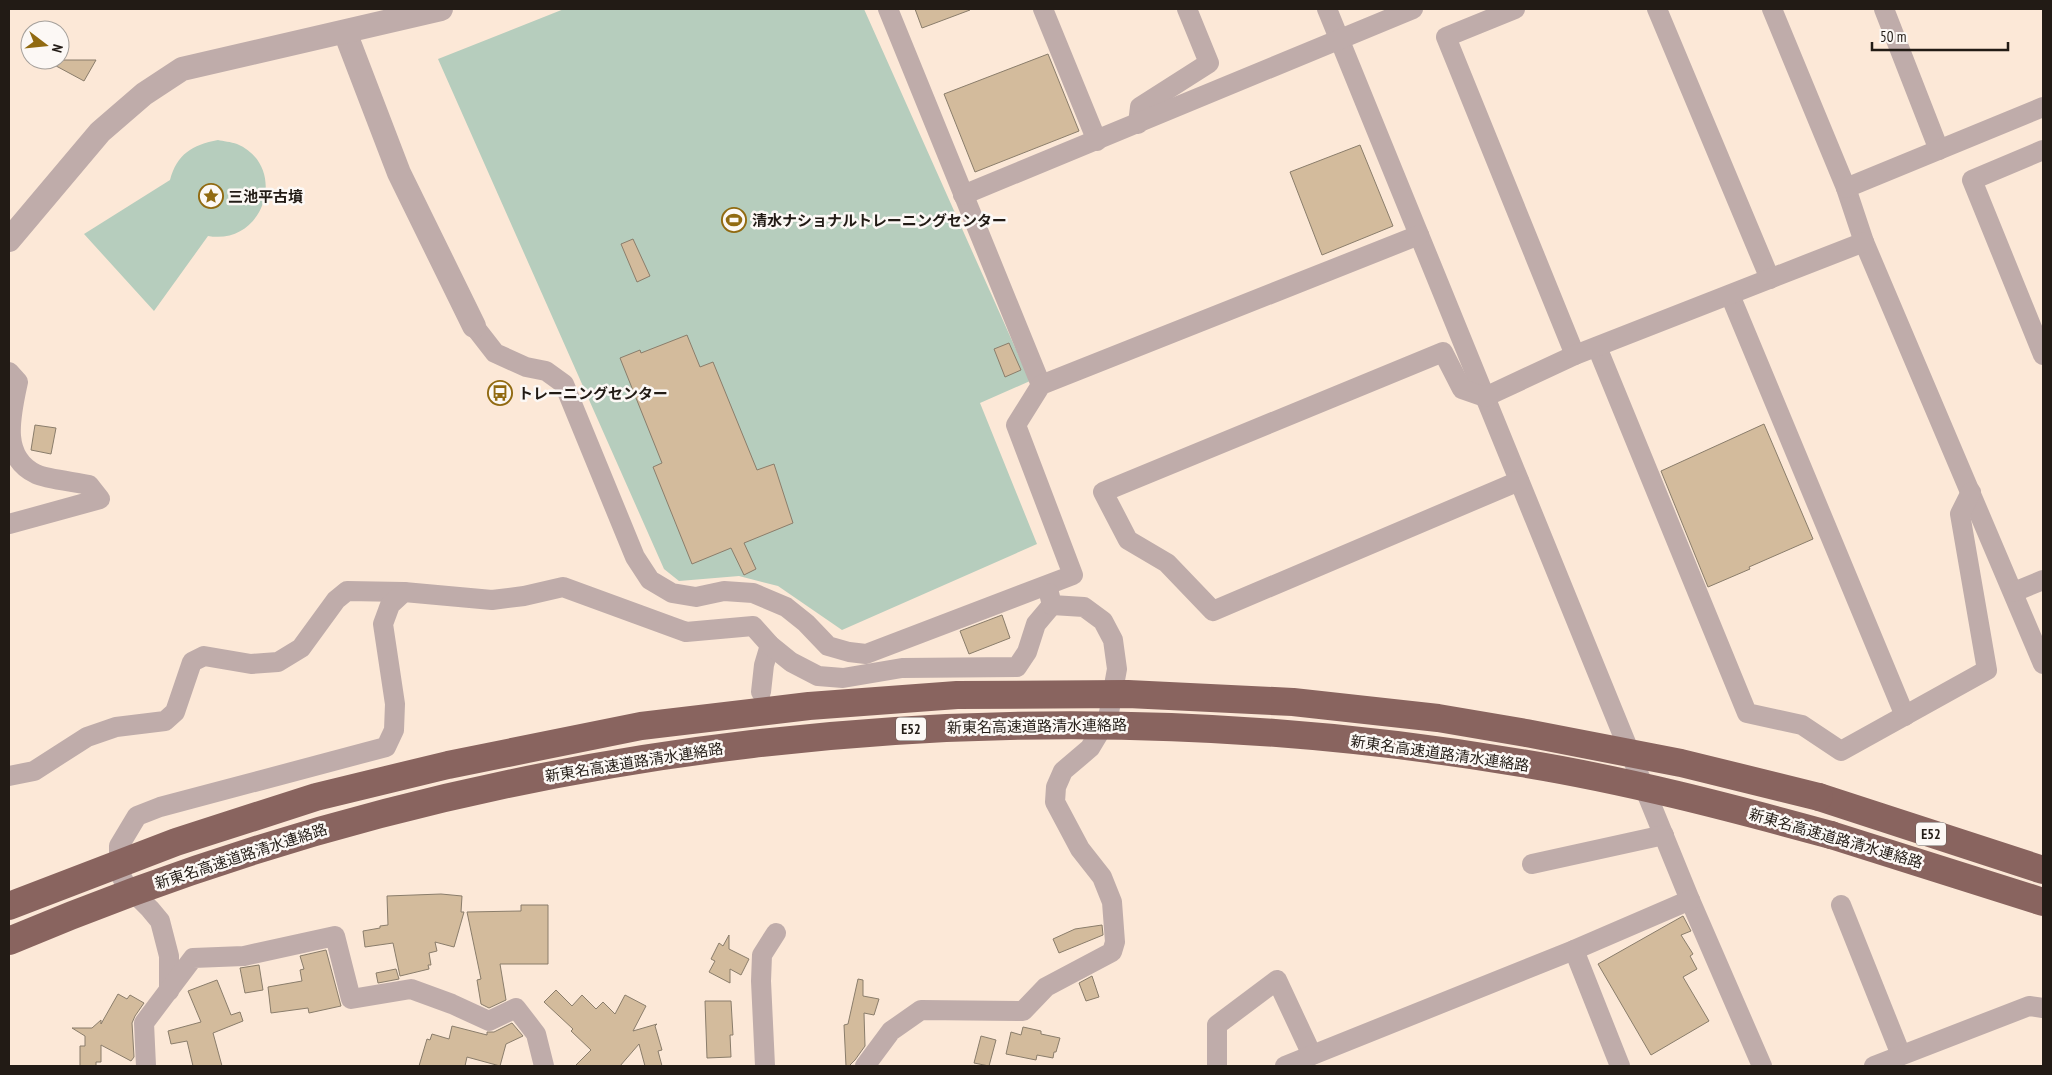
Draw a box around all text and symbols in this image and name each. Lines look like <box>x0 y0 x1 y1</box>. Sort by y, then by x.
north arrow <box>20 20 70 70</box>
scale bar <box>1872 20 2008 52</box>
text: 50 m <box>1880 27 1906 46</box>
text: N <box>48 42 67 55</box>
place icon: 三池平古墳 <box>198 183 224 209</box>
place label: 三池平古墳 <box>228 187 303 206</box>
sports icon: 清水ナショナルトレーニングセンター <box>721 207 747 233</box>
place label: 清水ナショナルトレーニングセンター <box>752 211 1007 230</box>
bus stop icon: トレーニングセンター <box>487 380 513 406</box>
place label: トレーニングセンター <box>518 384 668 403</box>
street label: 新東名高速道路清水連絡路 <box>947 715 1127 737</box>
road number: E52 <box>896 718 926 741</box>
street label: 新東名高速道路清水連絡路 <box>1350 731 1530 775</box>
street label: 新東名高速道路清水連絡路 <box>544 739 724 785</box>
street label: 新東名高速道路清水連絡路 <box>1747 804 1925 872</box>
street label: 新東名高速道路清水連絡路 <box>152 819 330 893</box>
road number: E52 <box>1916 822 1946 846</box>

